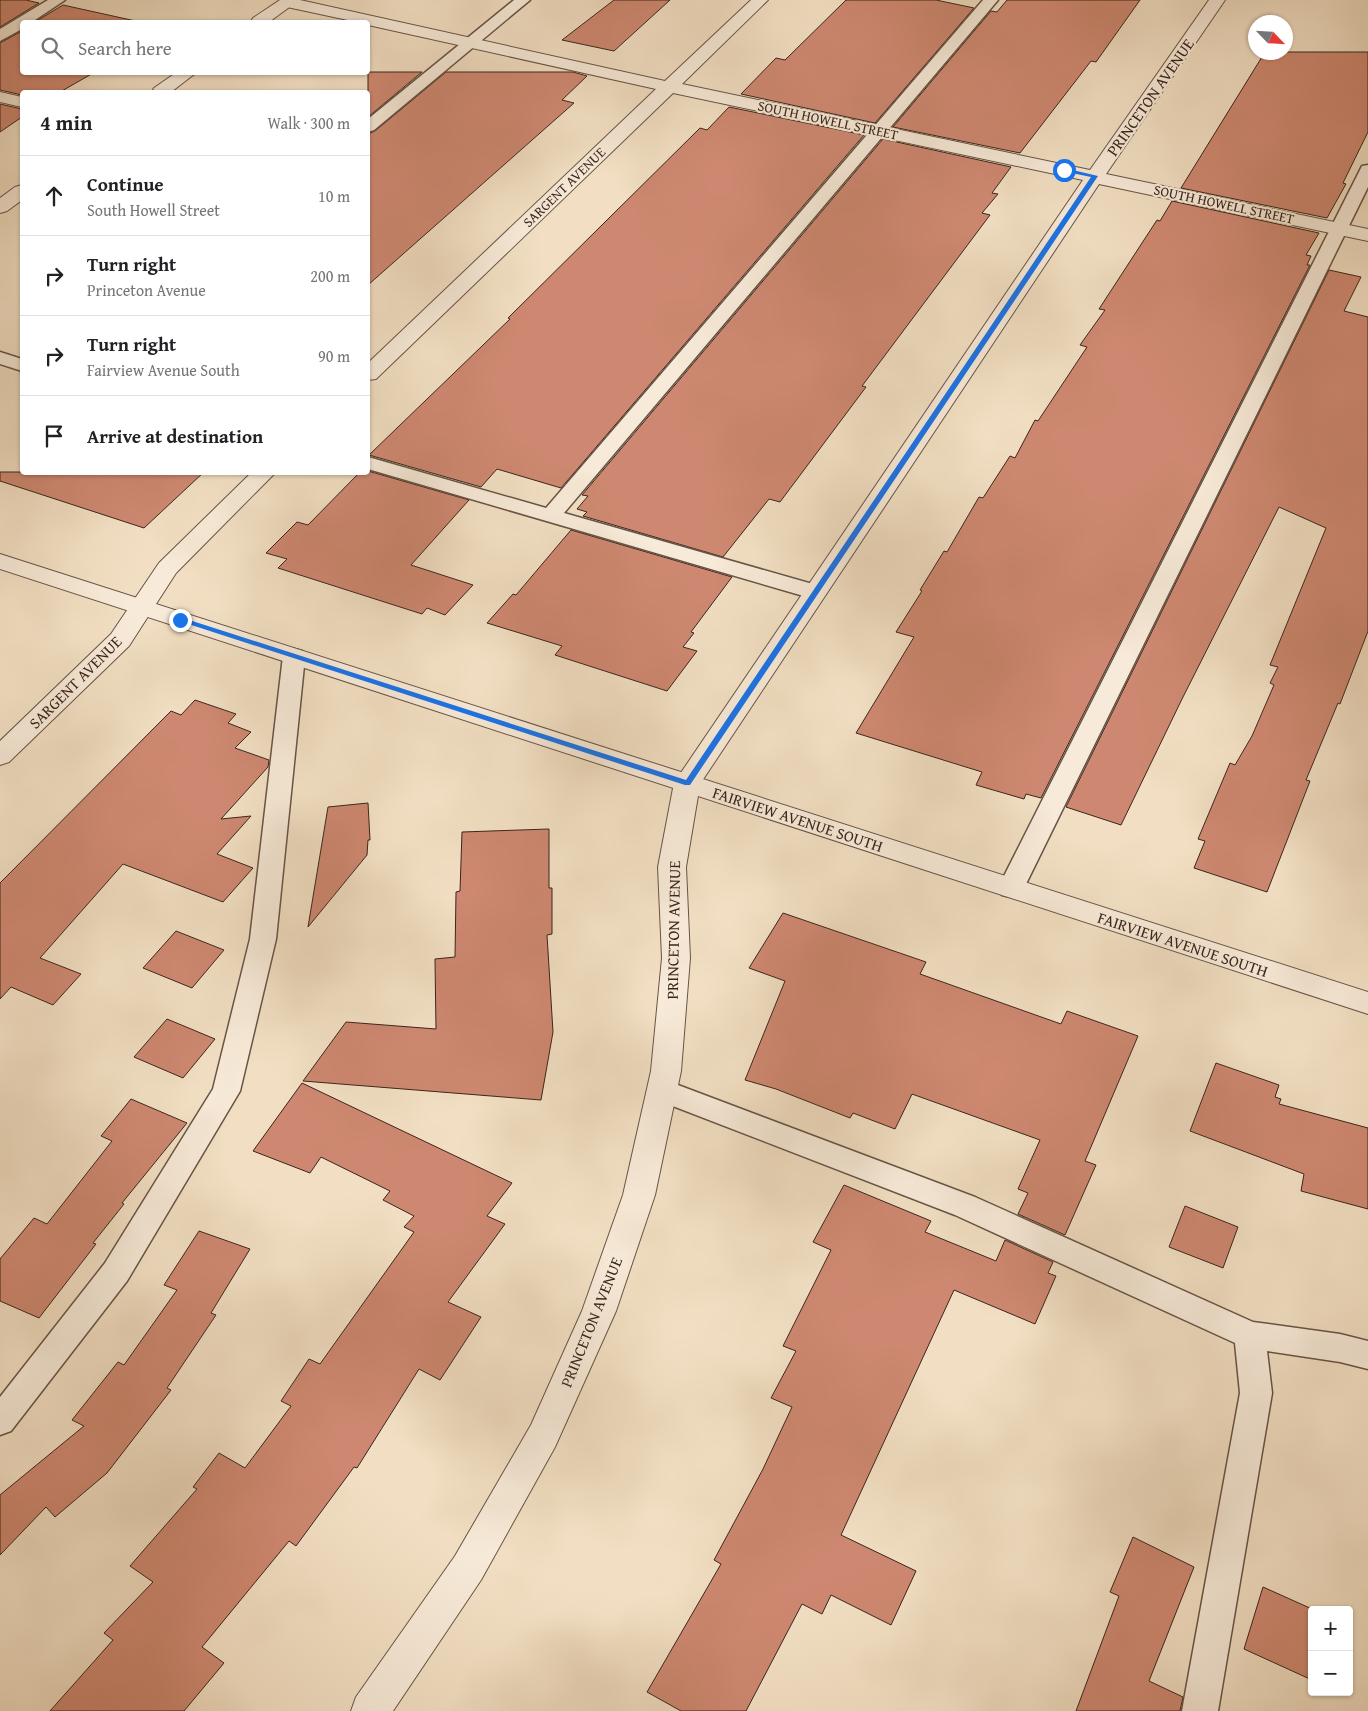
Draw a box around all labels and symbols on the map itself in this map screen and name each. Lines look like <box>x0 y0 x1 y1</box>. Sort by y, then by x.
north arrow <box>1248 15 1293 60</box>
street label: PRINCETON AVENUE <box>1100 33 1200 161</box>
street label: SOUTH HOWELL STREET <box>756 95 900 145</box>
street label: SARGENT AVENUE <box>518 142 610 232</box>
route start <box>1053 159 1076 182</box>
street label: SOUTH HOWELL STREET <box>1152 179 1296 229</box>
route end <box>169 609 192 632</box>
street label: SARGENT AVENUE <box>23 630 127 734</box>
street label: FAIRVIEW AVENUE SOUTH <box>710 780 887 858</box>
street label: PRINCETON AVENUE <box>660 860 686 1000</box>
street label: FAIRVIEW AVENUE SOUTH <box>1095 905 1272 983</box>
street label: PRINCETON AVENUE <box>554 1253 628 1391</box>

